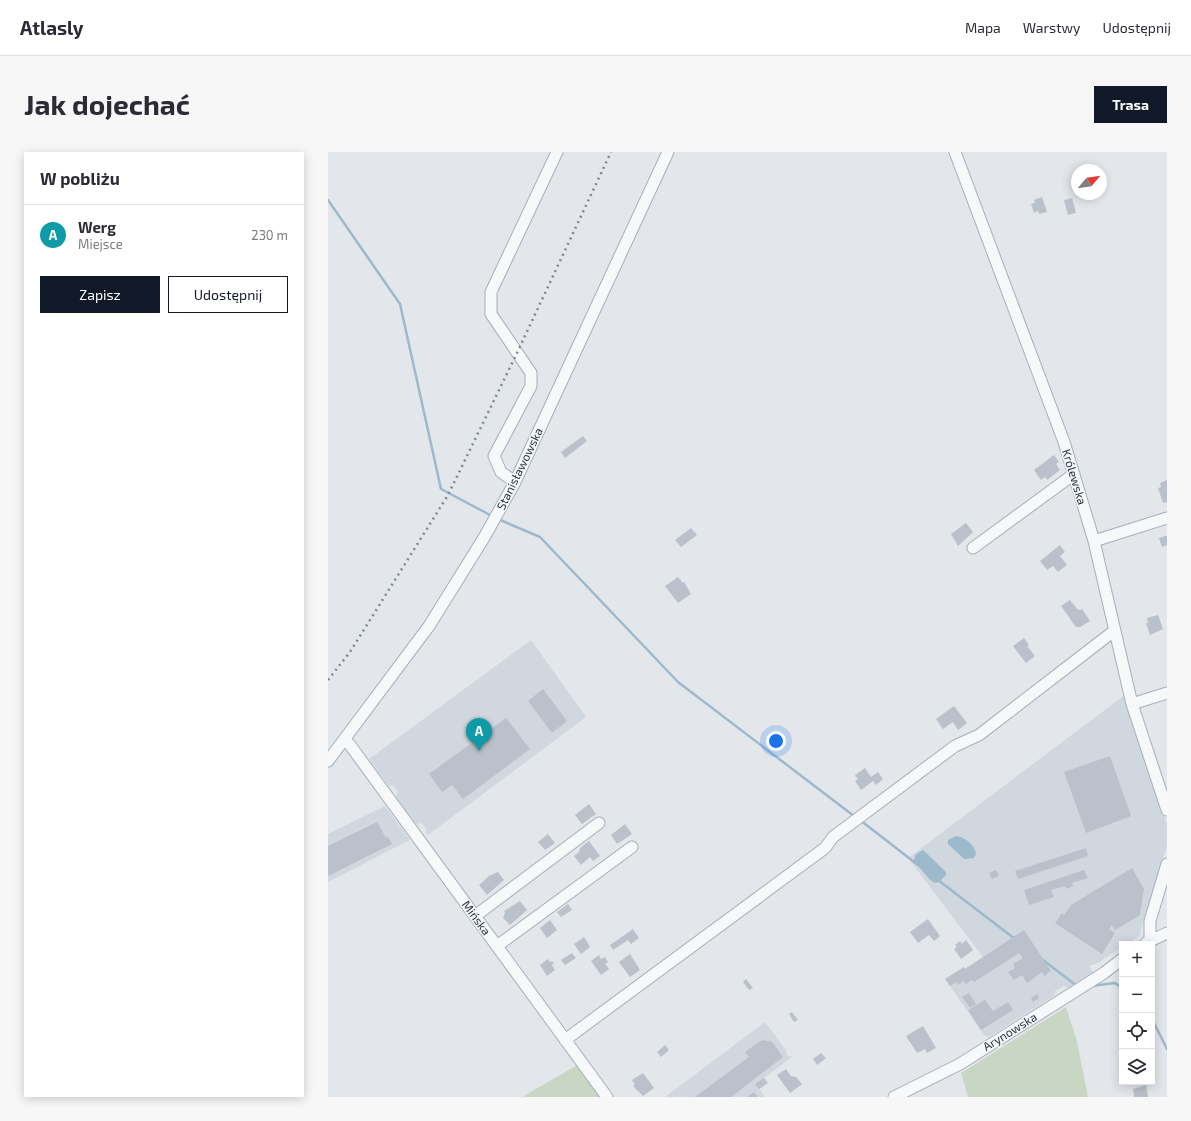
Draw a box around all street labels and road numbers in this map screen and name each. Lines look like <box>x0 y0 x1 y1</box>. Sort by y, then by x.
street label: Stanisławowska <box>493 425 545 512</box>
street label: Królewska <box>1060 447 1090 506</box>
street label: Mińska <box>460 897 494 937</box>
street label: Arynowska <box>980 1009 1039 1053</box>

